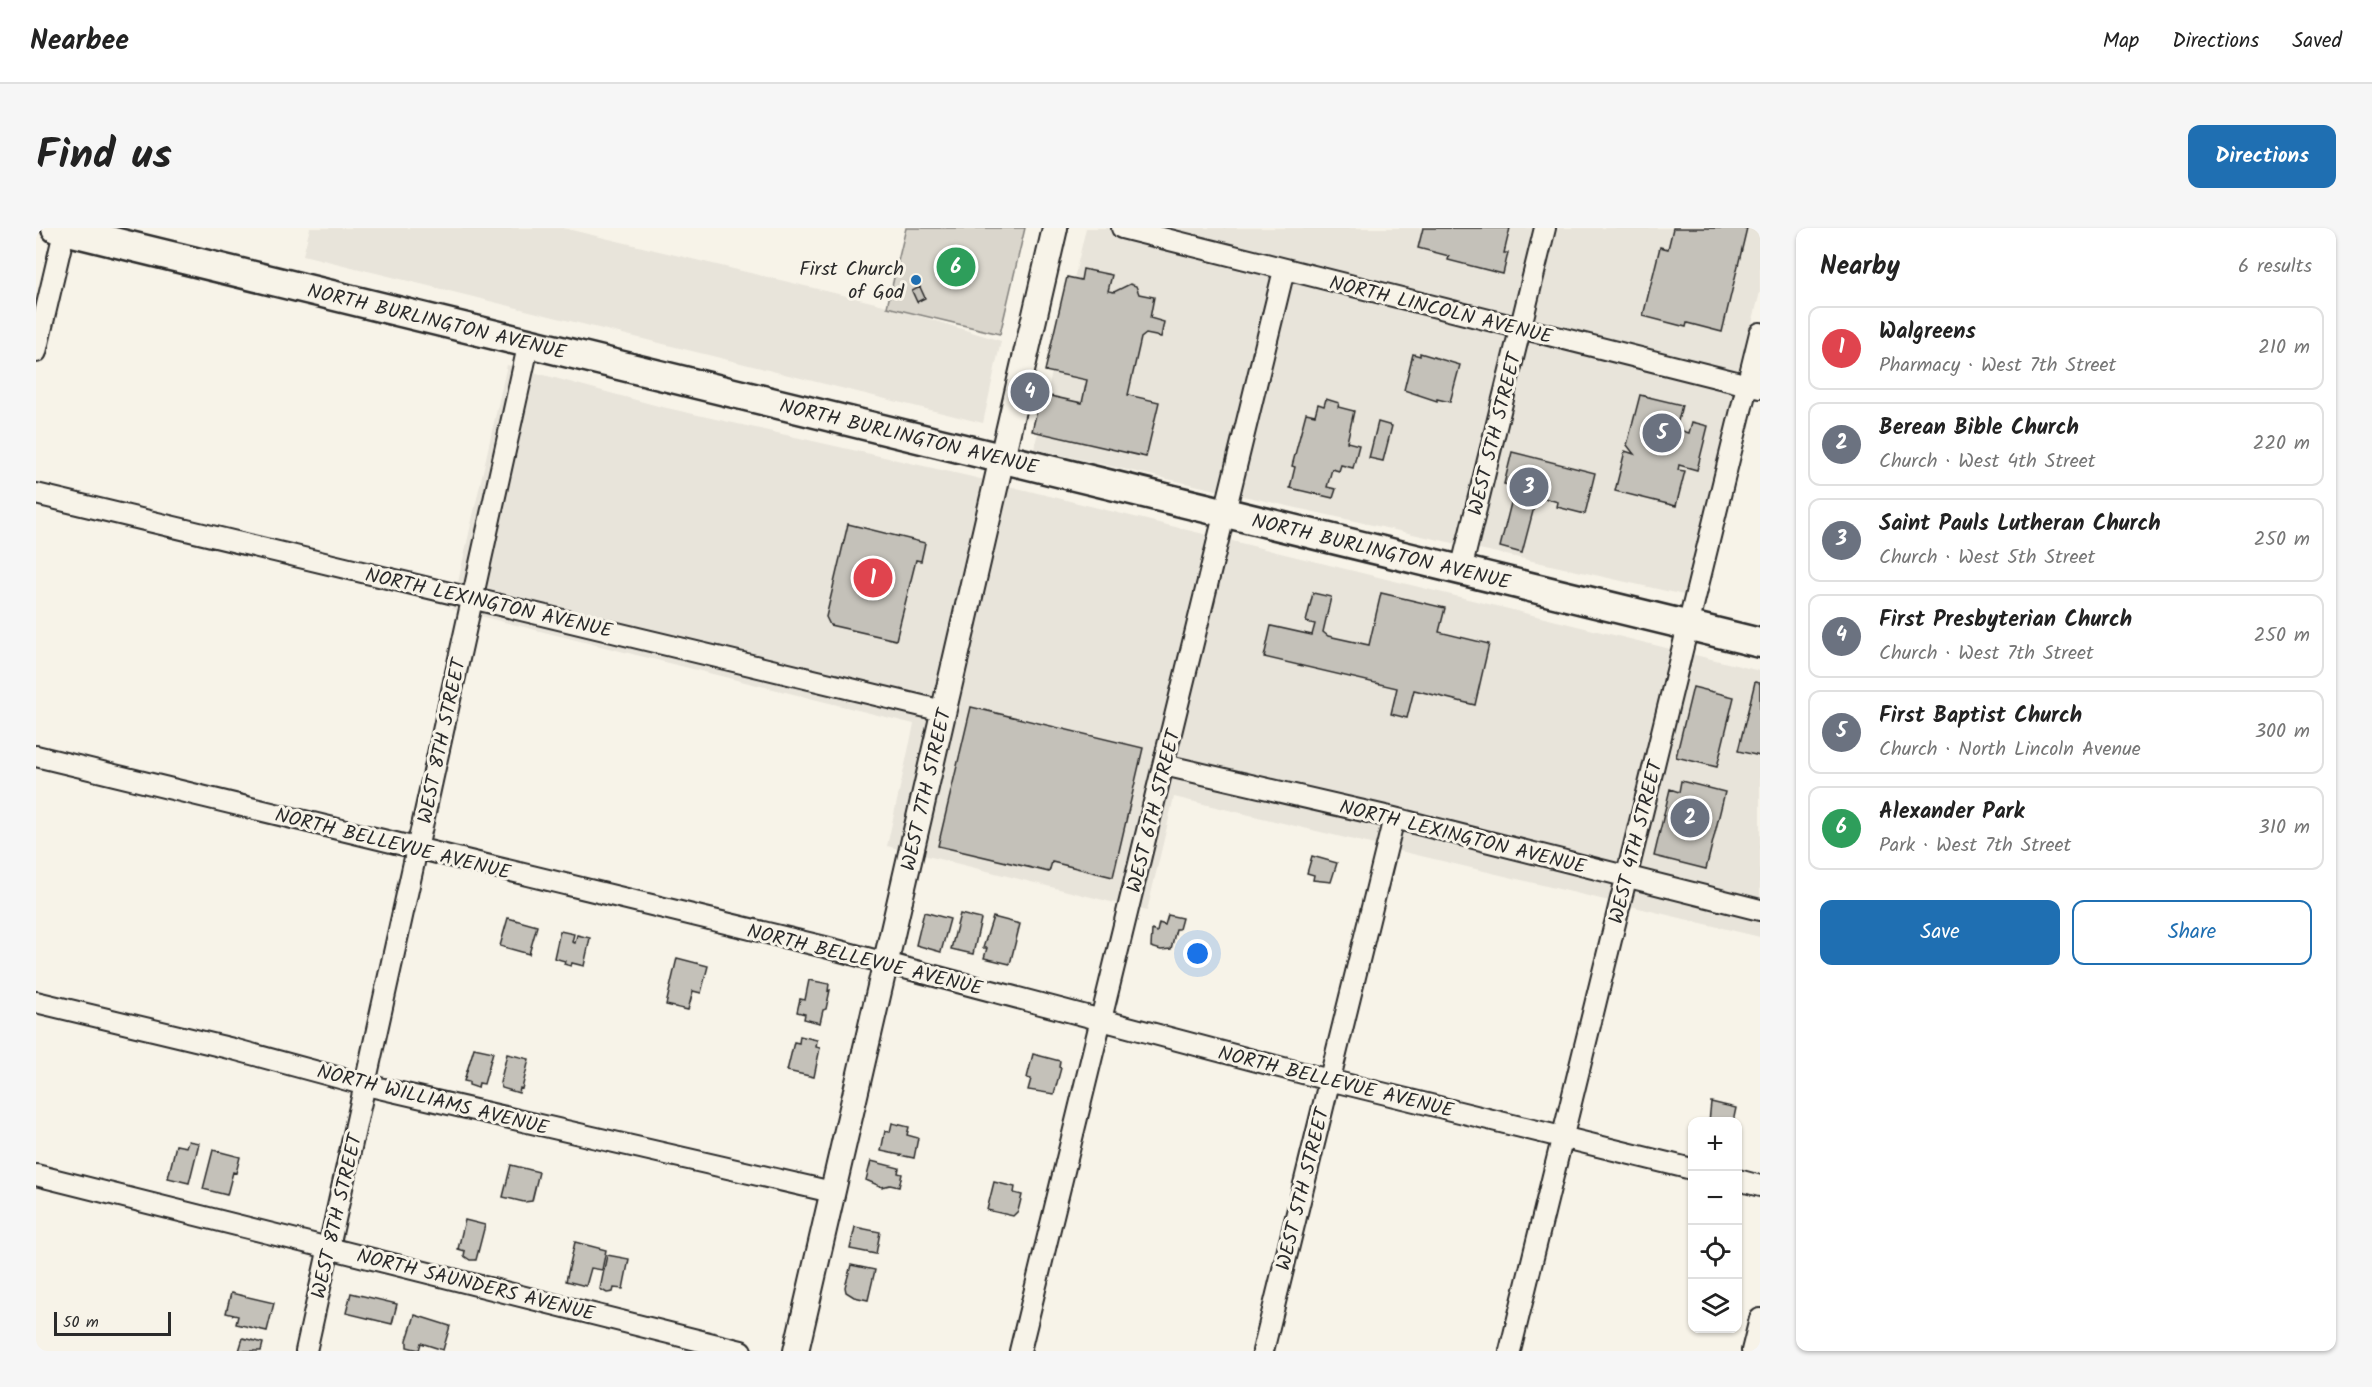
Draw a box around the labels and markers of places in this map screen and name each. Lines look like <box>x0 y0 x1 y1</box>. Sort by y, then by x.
pin: 6 <box>936 244 976 290</box>
place label: First Church of God <box>799 254 905 309</box>
marker: First Church of God <box>909 273 923 287</box>
pin: 4 <box>1010 370 1050 414</box>
pin: 5 <box>1642 410 1682 456</box>
pin: 3 <box>1510 464 1548 510</box>
pin: 1 <box>854 556 892 600</box>
pin: 2 <box>1670 796 1710 840</box>

